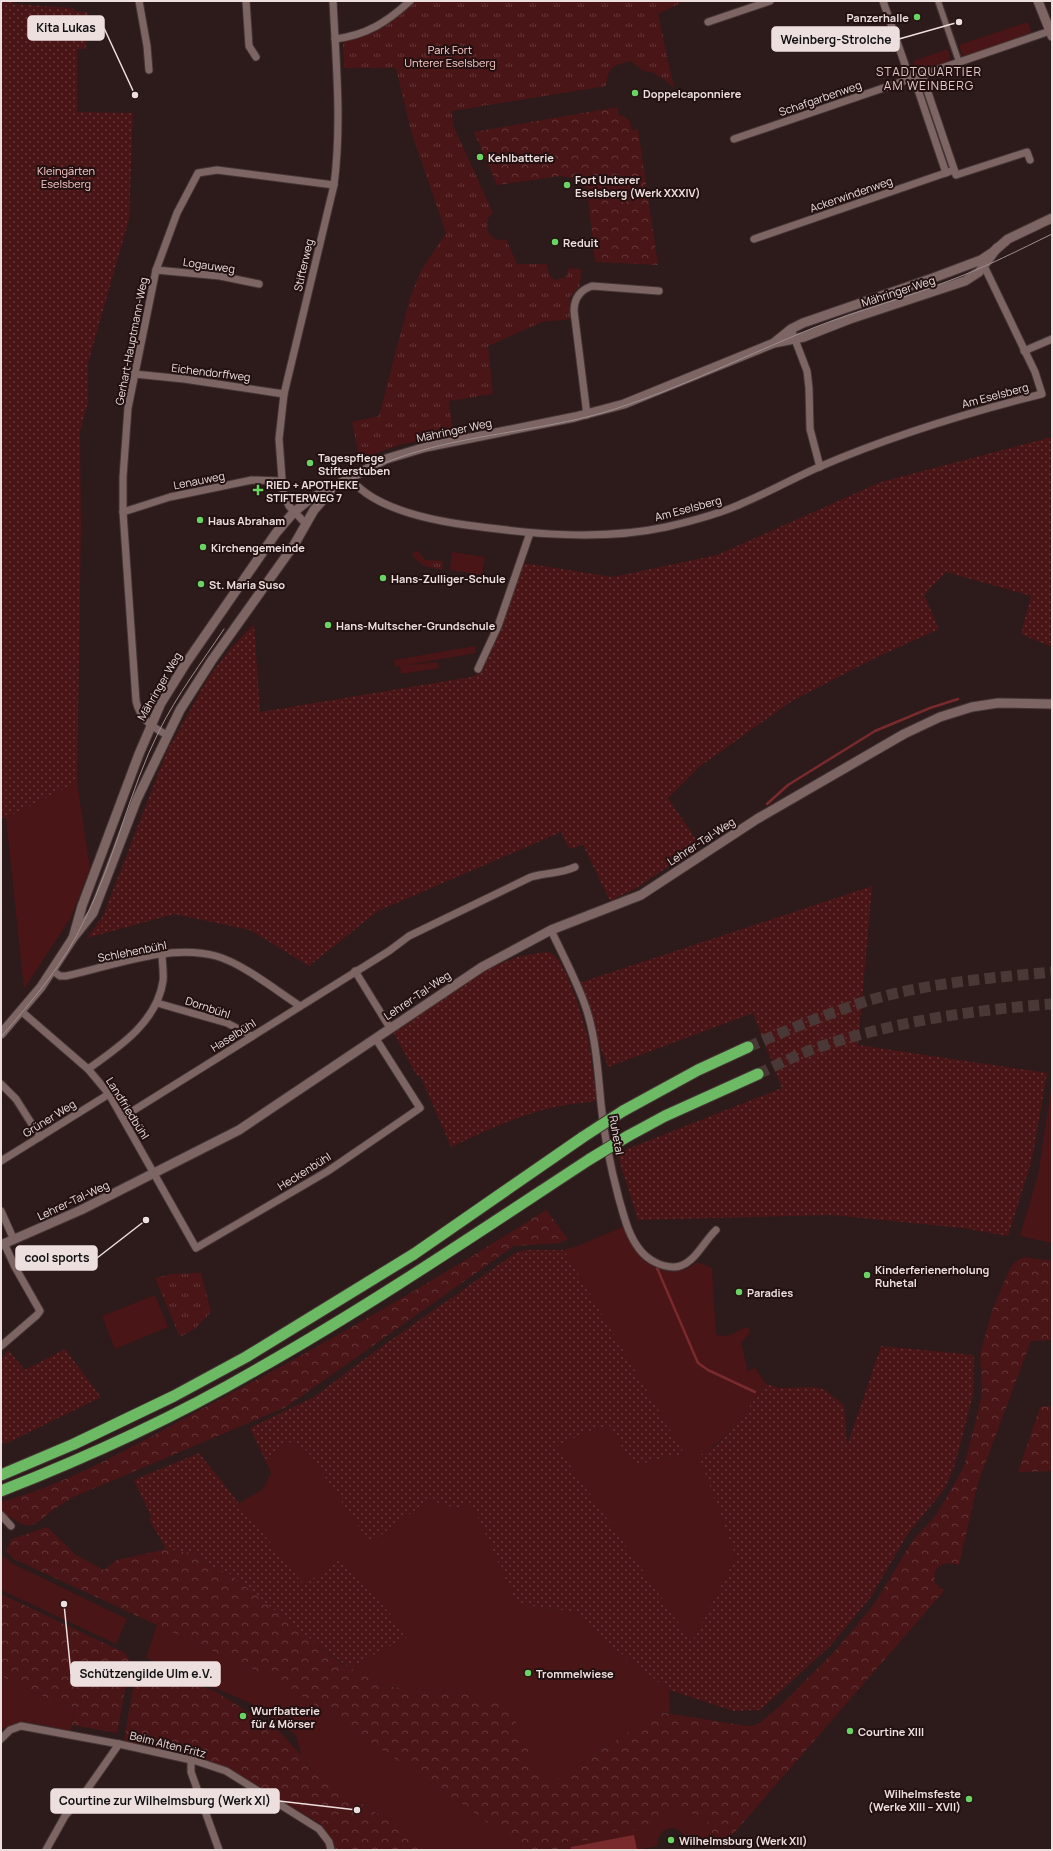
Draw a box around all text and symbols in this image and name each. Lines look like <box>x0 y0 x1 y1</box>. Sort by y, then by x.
place label: Panzerhalle <box>846 10 909 25</box>
marker: Panzerhalle <box>912 12 922 22</box>
callout: Kita Lukas <box>28 16 104 40</box>
text: Kita Lukas <box>36 19 96 36</box>
callout: Weinberg-Strolche <box>772 27 899 51</box>
text: Weinberg-Strolche <box>781 31 891 48</box>
park label: Park Fort Unterer Eselsberg <box>404 42 496 70</box>
district label: STADTQUARTIER AM WEINBERG <box>876 63 982 94</box>
street label: Schafgarbenweg <box>777 77 863 119</box>
place label: Doppelcaponniere <box>643 86 742 101</box>
marker: Doppelcaponniere <box>630 88 640 98</box>
place label: Kehlbatterie <box>488 150 554 165</box>
marker: Kehlbatterie <box>475 152 485 162</box>
park label: Kleingärten Eselsberg <box>37 163 95 191</box>
place label: Fort Unterer Eselsberg (Werk XXXIV) <box>575 172 701 200</box>
street label: Ackerwindenweg <box>808 173 894 215</box>
marker: Fort Unterer Eselsberg (Werk XXXIV) <box>562 180 572 190</box>
place label: Reduit <box>563 235 599 250</box>
street label: Stifterweg <box>290 237 316 293</box>
marker: Reduit <box>550 237 560 247</box>
street label: Logauweg <box>182 254 236 276</box>
street label: Mähringer Weg <box>859 272 937 310</box>
street label: Gerhart-Hauptmann-Weg <box>111 276 151 406</box>
street label: Eichendorffweg <box>171 360 251 384</box>
street label: Am Eselsberg <box>960 379 1030 411</box>
street label: Mähringer Weg <box>415 415 493 445</box>
place label: Tagespflege Stifterstuben <box>318 450 390 478</box>
marker: Tagespflege Stifterstuben <box>305 458 315 468</box>
street label: Lenauweg <box>172 468 226 492</box>
place label: RIED + APOTHEKE STIFTERWEG 7 <box>266 477 358 505</box>
marker: RIED + APOTHEKE STIFTERWEG 7 <box>253 485 263 495</box>
street label: Am Eselsberg <box>653 492 723 524</box>
place label: Haus Abraham <box>208 513 285 528</box>
marker: Haus Abraham <box>195 515 205 525</box>
place label: Kirchengemeinde <box>211 540 305 555</box>
marker: Kirchengemeinde <box>198 542 208 552</box>
place label: Hans-Zulliger-Schule <box>391 571 506 586</box>
marker: Hans-Zulliger-Schule <box>378 573 388 583</box>
place label: St. Maria Suso <box>209 577 285 592</box>
marker: St. Maria Suso <box>196 579 206 589</box>
place label: Hans-Multscher-Grundschule <box>336 618 496 633</box>
marker: Hans-Multscher-Grundschule <box>323 620 333 630</box>
street label: Mähringer Weg <box>133 649 185 723</box>
street label: Lehrer-Tal-Weg <box>664 814 738 868</box>
street label: Schlehenbühl <box>96 937 168 965</box>
street label: Lehrer-Tal-Weg <box>381 967 453 1023</box>
street label: Dornbühl <box>184 993 232 1021</box>
street label: Haselbühl <box>208 1015 258 1055</box>
street label: Landfriedbühl <box>103 1074 153 1142</box>
street label: Grüner Weg <box>20 1096 78 1140</box>
street label: Ruhetal <box>606 1114 628 1156</box>
street label: Heckenbühl <box>274 1149 334 1193</box>
street label: Lehrer-Tal-Weg <box>35 1177 111 1223</box>
callout: cool sports <box>16 1246 97 1270</box>
text: cool sports <box>24 1249 90 1266</box>
place label: Kinderferienerholung Ruhetal <box>875 1262 989 1290</box>
marker: Kinderferienerholung Ruhetal <box>862 1270 872 1280</box>
place label: Paradies <box>747 1285 793 1300</box>
marker: Paradies <box>734 1287 744 1297</box>
callout: Schützengilde Ulm e.V. <box>71 1662 220 1686</box>
text: Schützengilde Ulm e.V. <box>79 1665 213 1682</box>
place label: Trommelwiese <box>536 1666 614 1681</box>
marker: Trommelwiese <box>523 1668 533 1678</box>
place label: Wurfbatterie für 4 Mörser <box>251 1703 320 1731</box>
marker: Wurfbatterie für 4 Mörser <box>238 1711 248 1721</box>
place label: Courtine XIII <box>858 1724 924 1739</box>
marker: Courtine XIII <box>845 1726 855 1736</box>
street label: Beim Alten Fritz <box>128 1727 208 1761</box>
place label: Wilhelmsfeste (Werke XIII – XVII) <box>868 1786 961 1814</box>
callout: Courtine zur Wilhelmsburg (Werk XI) <box>51 1789 279 1813</box>
text: Courtine zur Wilhelmsburg (Werk XI) <box>59 1792 271 1809</box>
marker: Wilhelmsfeste (Werke XIII – XVII) <box>964 1794 974 1804</box>
place label: Wilhelmsburg (Werk XII) <box>679 1833 807 1848</box>
marker: Wilhelmsburg (Werk XII) <box>666 1835 676 1845</box>

